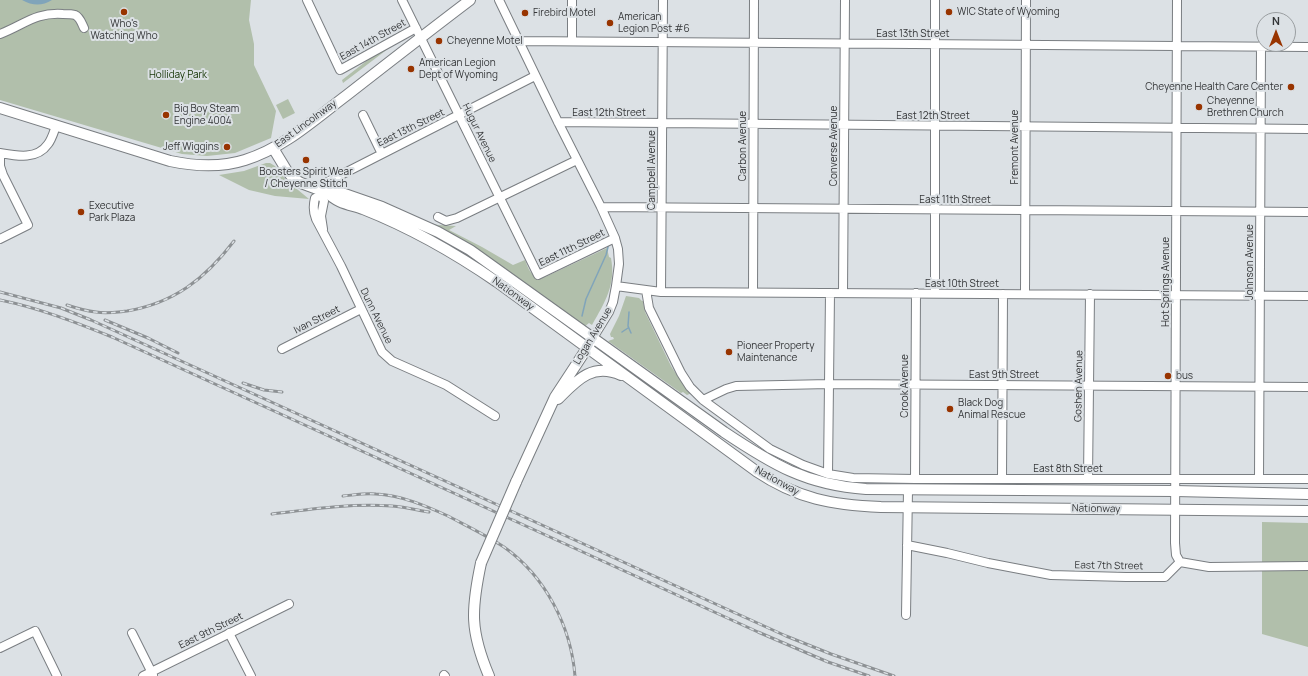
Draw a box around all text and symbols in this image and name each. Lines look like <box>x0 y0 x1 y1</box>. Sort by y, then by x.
place label: WIC State of Wyoming <box>957 6 1060 18</box>
marker: Who's Watching Who <box>119 7 129 17</box>
place label: Firebird Motel <box>533 7 596 19</box>
marker: WIC State of Wyoming <box>944 7 954 17</box>
marker: Firebird Motel <box>520 8 530 18</box>
place label: American Legion Post #6 <box>618 11 690 34</box>
north arrow <box>1256 12 1296 52</box>
text: N <box>1272 13 1280 28</box>
street label: East 14th Street <box>338 17 408 63</box>
place label: Who's Watching Who <box>90 18 158 42</box>
marker: American Legion Post #6 <box>605 18 615 28</box>
street label: East 13th Street <box>876 28 950 40</box>
place label: Cheyenne Motel <box>447 35 523 47</box>
marker: Cheyenne Motel <box>434 36 444 46</box>
place label: American Legion Dept of Wyoming <box>419 57 498 80</box>
marker: American Legion Dept of Wyoming <box>406 64 416 74</box>
park label: Holliday Park <box>149 69 207 81</box>
place label: Cheyenne Health Care Center <box>1145 81 1283 93</box>
marker: Cheyenne Health Care Center <box>1286 82 1296 92</box>
place label: Cheyenne Brethren Church <box>1207 95 1284 118</box>
street label: East Lincolnway <box>273 98 339 150</box>
street label: Hugur Avenue <box>459 101 499 165</box>
marker: Cheyenne Brethren Church <box>1194 102 1204 112</box>
place label: Big Boy Steam Engine 4004 <box>174 103 239 126</box>
street label: Converse Avenue <box>828 106 840 186</box>
street label: East 13th Street <box>375 107 447 149</box>
street label: East 12th Street <box>572 107 646 119</box>
marker: Big Boy Steam Engine 4004 <box>161 110 171 120</box>
street label: East 12th Street <box>896 110 970 122</box>
street label: Fremont Avenue <box>1009 110 1021 184</box>
street label: Carbon Avenue <box>737 111 749 181</box>
street label: Campbell Avenue <box>646 130 658 210</box>
place label: Jeff Wiggins <box>163 141 219 153</box>
marker: Jeff Wiggins <box>222 142 232 152</box>
marker: Boosters Spirit Wear / Cheyenne Stitch <box>301 155 311 165</box>
place label: Boosters Spirit Wear / Cheyenne Stitch <box>259 166 353 190</box>
street label: East 11th Street <box>919 194 991 206</box>
place label: Executive Park Plaza <box>89 200 135 224</box>
marker: Executive Park Plaza <box>76 207 86 217</box>
street label: Johnson Avenue <box>1244 224 1256 300</box>
street label: East 11th Street <box>537 227 607 269</box>
street label: Hot Springs Avenue <box>1160 237 1172 327</box>
street label: Nationway <box>490 275 536 313</box>
street label: East 10th Street <box>925 278 999 290</box>
street label: Dunn Avenue <box>357 286 395 346</box>
street label: Ivan Street <box>292 303 342 337</box>
street label: Logan Avenue <box>571 305 615 367</box>
place label: Pioneer Property Maintenance <box>737 340 814 364</box>
marker: Pioneer Property Maintenance <box>724 347 734 357</box>
street label: Goshen Avenue <box>1072 350 1086 422</box>
street label: Crook Avenue <box>899 354 911 418</box>
street label: East 9th Street <box>969 369 1039 381</box>
place label: bus <box>1176 370 1193 382</box>
marker: bus <box>1163 371 1173 381</box>
place label: Black Dog Animal Rescue <box>958 397 1026 420</box>
marker: Black Dog Animal Rescue <box>945 404 955 414</box>
street label: East 8th Street <box>1033 463 1103 475</box>
street label: Nationway <box>753 464 801 498</box>
street label: Nationway <box>1072 503 1120 515</box>
street label: East 7th Street <box>1074 559 1144 573</box>
street label: East 9th Street <box>177 610 245 652</box>

